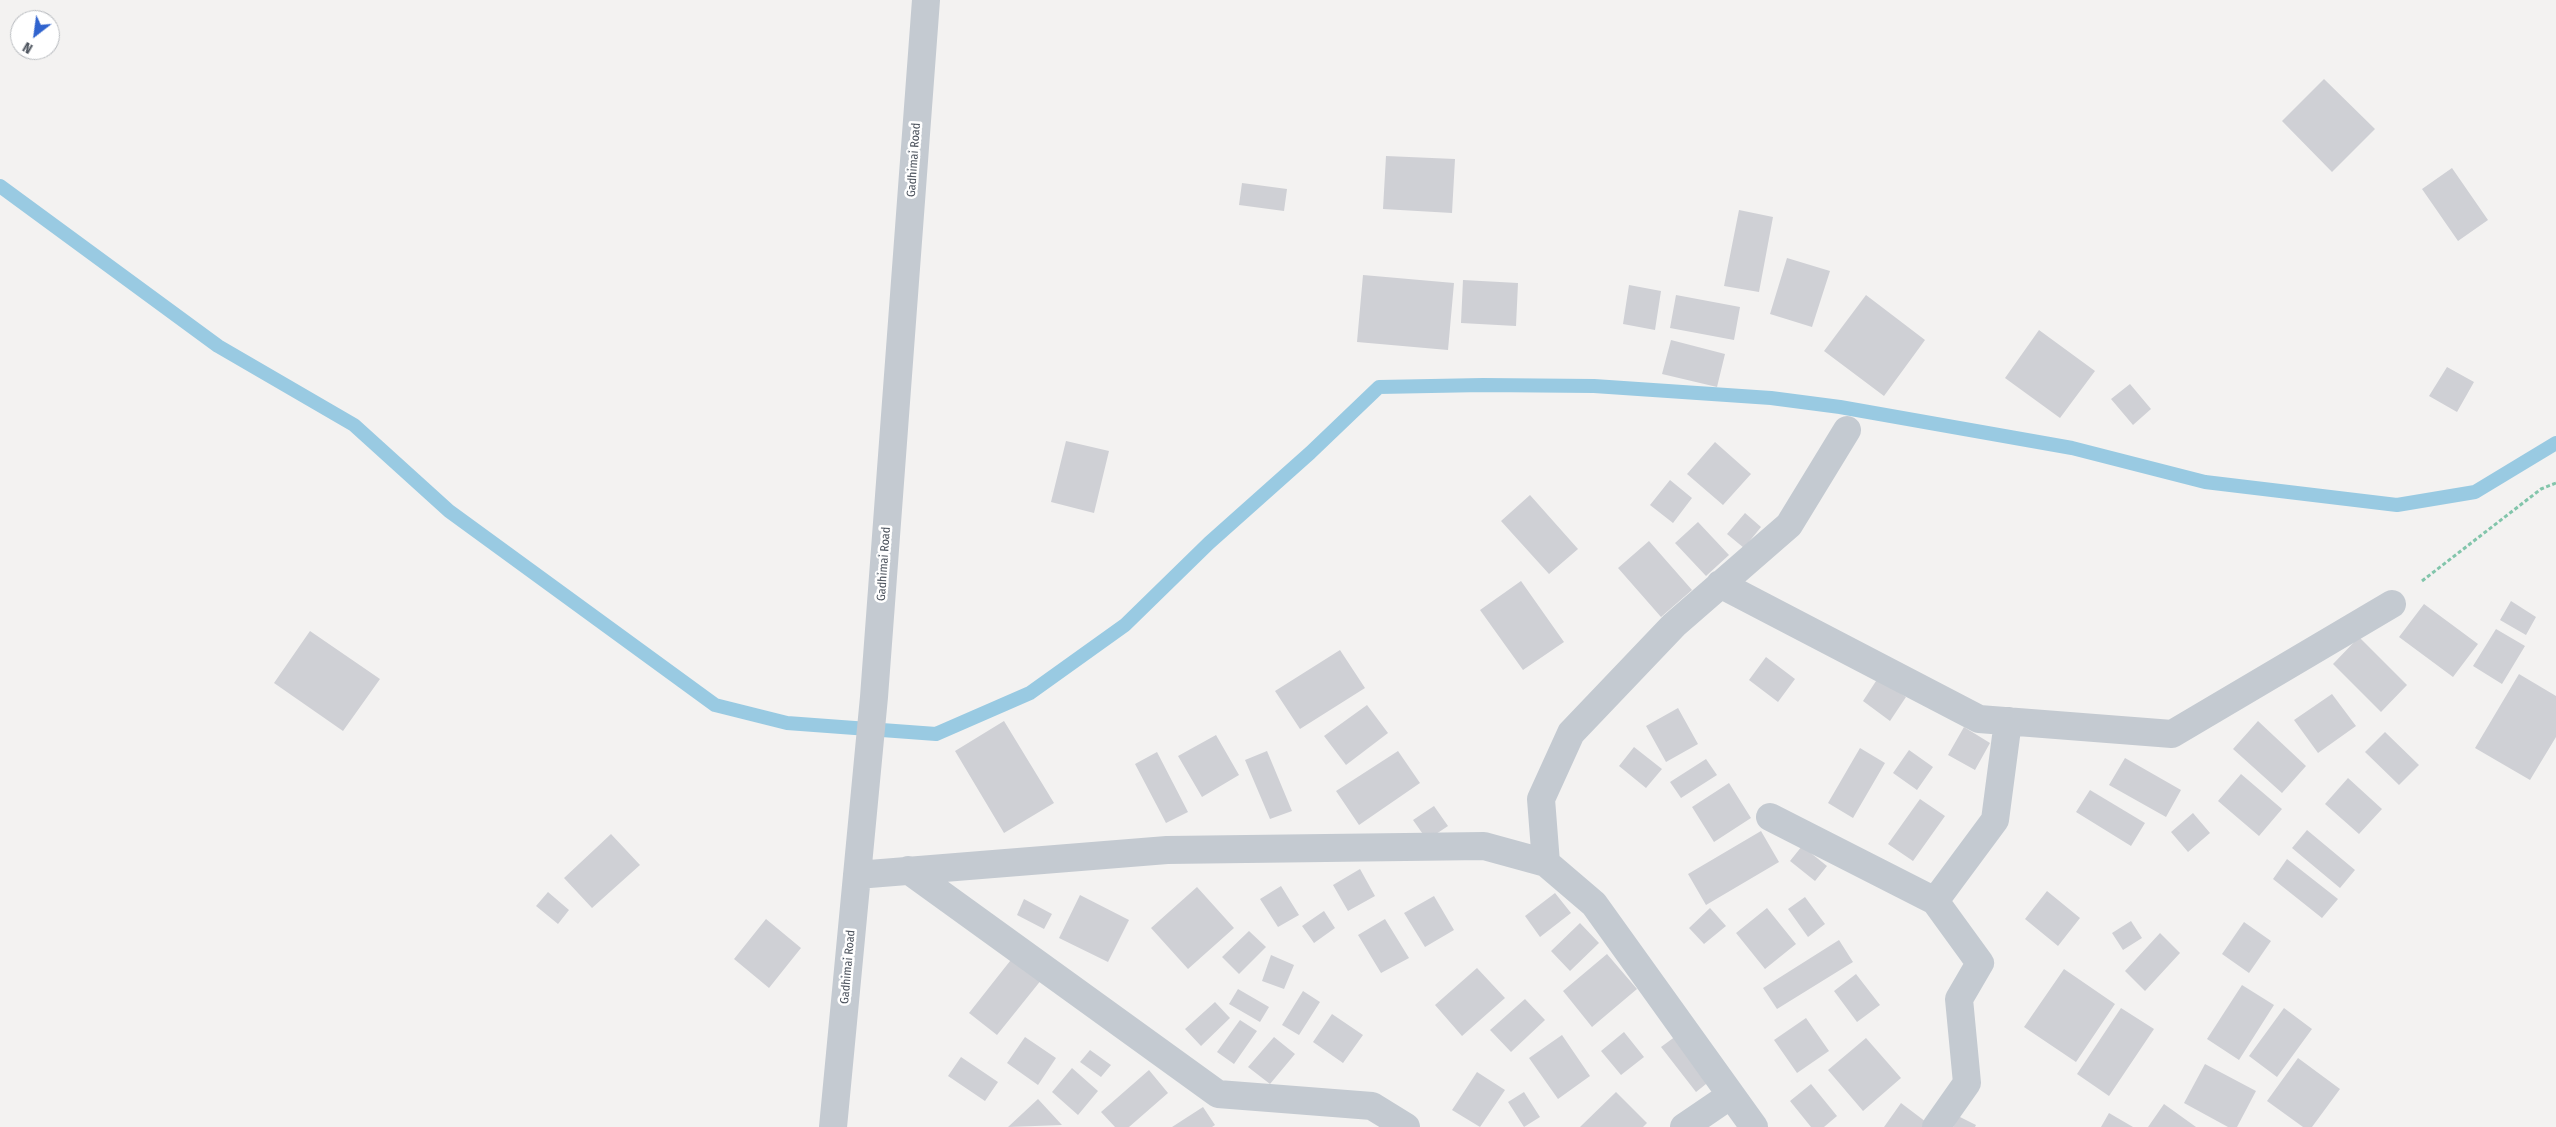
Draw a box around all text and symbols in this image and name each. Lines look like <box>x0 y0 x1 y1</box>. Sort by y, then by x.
north arrow <box>10 10 60 60</box>
text: N <box>20 38 36 57</box>
street label: Gadhimai Road <box>904 122 924 198</box>
street label: Gadhimai Road <box>874 526 894 602</box>
street label: Gadhimai Road <box>838 929 858 1005</box>

